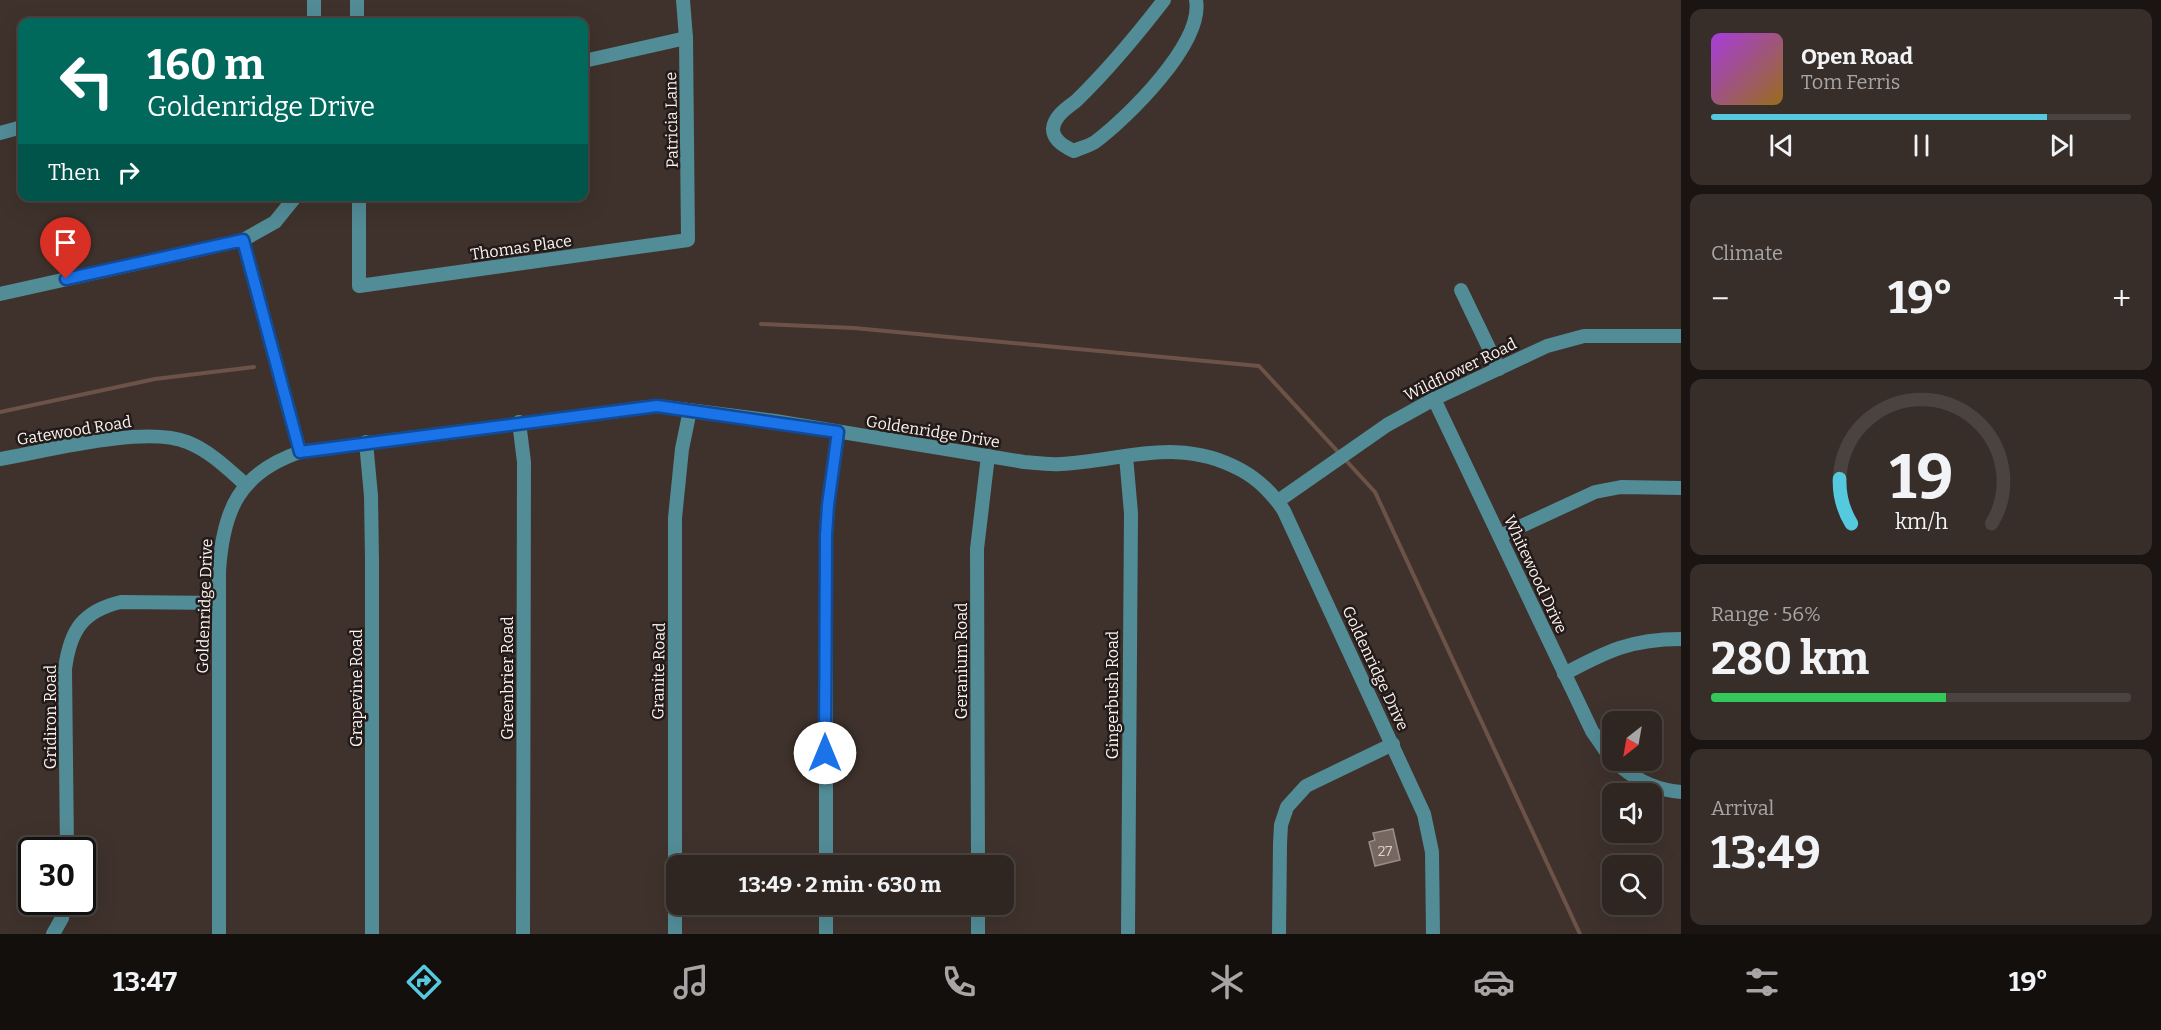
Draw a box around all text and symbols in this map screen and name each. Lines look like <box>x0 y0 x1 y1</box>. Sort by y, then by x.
text: 160 m <box>147 40 264 90</box>
icon: left <box>48 42 126 120</box>
text: Open Road <box>1801 43 1913 70</box>
text: Tom Ferris <box>1801 70 1900 94</box>
street label: Patricia Lane <box>661 72 682 168</box>
text: Goldenridge Drive <box>147 91 375 123</box>
icon: previous <box>1765 129 1798 162</box>
icon: pause <box>1905 129 1938 162</box>
icon: next <box>2045 129 2078 162</box>
icon: right <box>112 156 145 189</box>
text: Then <box>48 159 100 186</box>
pin <box>40 217 91 279</box>
icon: arrive <box>49 226 82 259</box>
street label: Thomas Place <box>469 231 573 264</box>
text: Climate <box>1711 241 1783 265</box>
text: 19° <box>1888 271 1953 325</box>
text: − <box>1711 279 1729 319</box>
text: + <box>2112 279 2131 319</box>
street label: Wildflower Road <box>1401 334 1520 405</box>
street label: Gatewood Road <box>16 412 133 449</box>
street label: Goldenridge Drive <box>865 412 1001 451</box>
text: 19 <box>1889 440 1953 515</box>
text: km/h <box>1894 509 1948 535</box>
street label: Whitewood Drive <box>1500 512 1571 636</box>
street label: Goldenridge Drive <box>193 538 216 674</box>
street label: Geranium Road <box>952 602 971 719</box>
text: Range · 56% <box>1711 602 1821 626</box>
street label: Goldenridge Drive <box>1338 603 1413 733</box>
street label: Greenbrier Road <box>498 616 517 740</box>
street label: Granite Road <box>648 622 669 720</box>
street label: Grapevine Road <box>347 629 366 747</box>
street label: Gingerbush Road <box>1103 630 1122 759</box>
text: 280 km <box>1711 632 1869 686</box>
street label: Gridiron Road <box>41 664 60 769</box>
north arrow <box>1602 711 1662 771</box>
map controls <box>1602 711 1662 915</box>
position arrow <box>793 721 857 785</box>
button: sound <box>1602 783 1662 843</box>
text: Arrival <box>1711 796 1774 820</box>
text: 13:49 <box>1711 826 1821 880</box>
speed limit sign: 30 <box>18 837 96 915</box>
house number: 27 <box>1378 843 1392 860</box>
button: search <box>1602 855 1662 915</box>
text: 13:49 · 2 min · 630 m <box>739 871 941 898</box>
icon: directions <box>403 961 445 1003</box>
icon: music <box>670 961 712 1003</box>
icon: phone <box>938 961 980 1003</box>
icon: climate <box>1206 961 1248 1003</box>
icon: car <box>1473 961 1515 1003</box>
icon: filters <box>1741 961 1783 1003</box>
text: 13:47 <box>113 966 177 998</box>
text: 19° <box>2009 966 2048 998</box>

